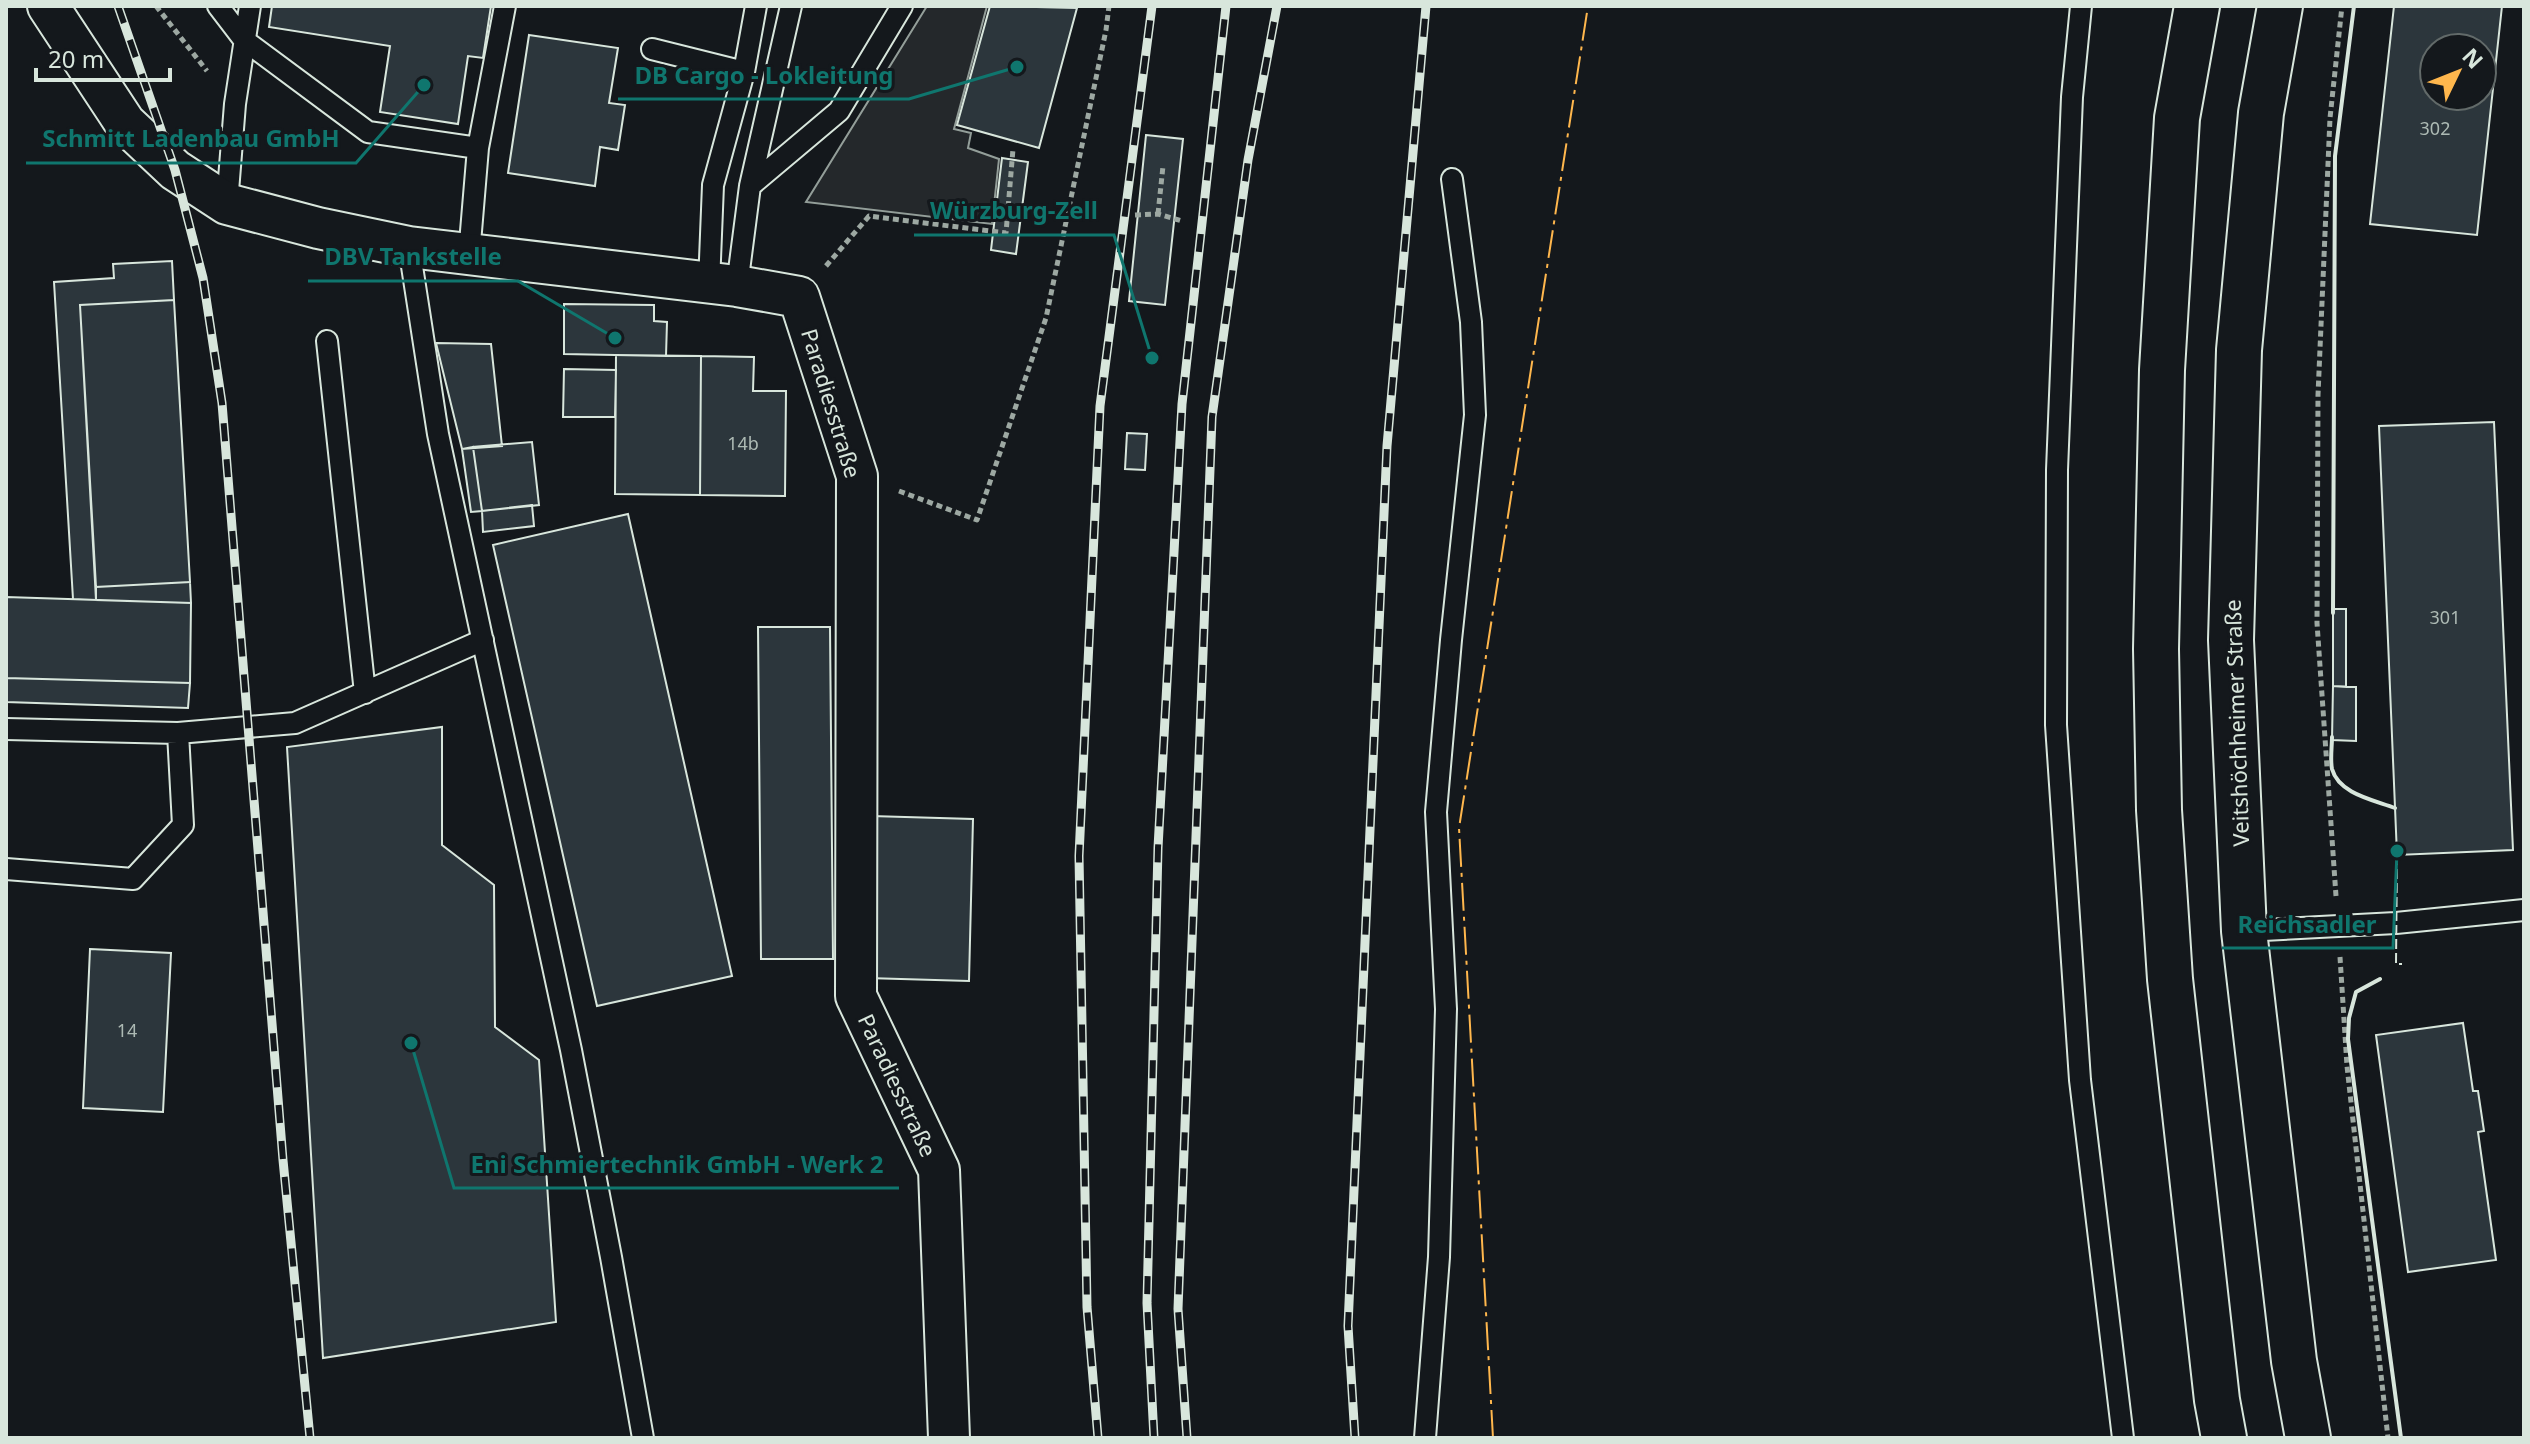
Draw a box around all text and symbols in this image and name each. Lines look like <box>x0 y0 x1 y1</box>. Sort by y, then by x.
scale bar <box>36 32 170 82</box>
north arrow <box>2418 32 2498 112</box>
text: N <box>2456 41 2490 74</box>
text: 20 m <box>48 42 104 75</box>
callout: DB Cargo - Lokleitung <box>618 51 909 99</box>
text: DB Cargo - Lokleitung <box>634 58 894 91</box>
callout: Schmitt Ladenbau GmbH <box>26 115 356 163</box>
house number: 302 <box>2420 116 2450 140</box>
text: Schmitt Ladenbau GmbH <box>42 121 340 154</box>
callout: Würzburg-Zell <box>914 187 1114 235</box>
text: Würzburg-Zell <box>930 193 1098 226</box>
callout: DBV Tankstelle <box>308 233 518 281</box>
text: DBV Tankstelle <box>324 239 502 272</box>
street label: Paradiesstraße <box>795 325 869 481</box>
house number: 14b <box>727 431 759 455</box>
street label: Veitshöchheimer Straße <box>2217 599 2255 847</box>
house number: 301 <box>2430 605 2460 629</box>
callout: Reichsadler <box>2222 900 2393 948</box>
text: Reichsadler <box>2237 907 2377 940</box>
street label: Paradiesstraße <box>852 1009 944 1161</box>
house number: 14 <box>117 1018 137 1042</box>
callout: Eni Schmiertechnik GmbH - Werk 2 <box>454 1140 899 1188</box>
text: Eni Schmiertechnik GmbH - Werk 2 <box>470 1147 884 1180</box>

